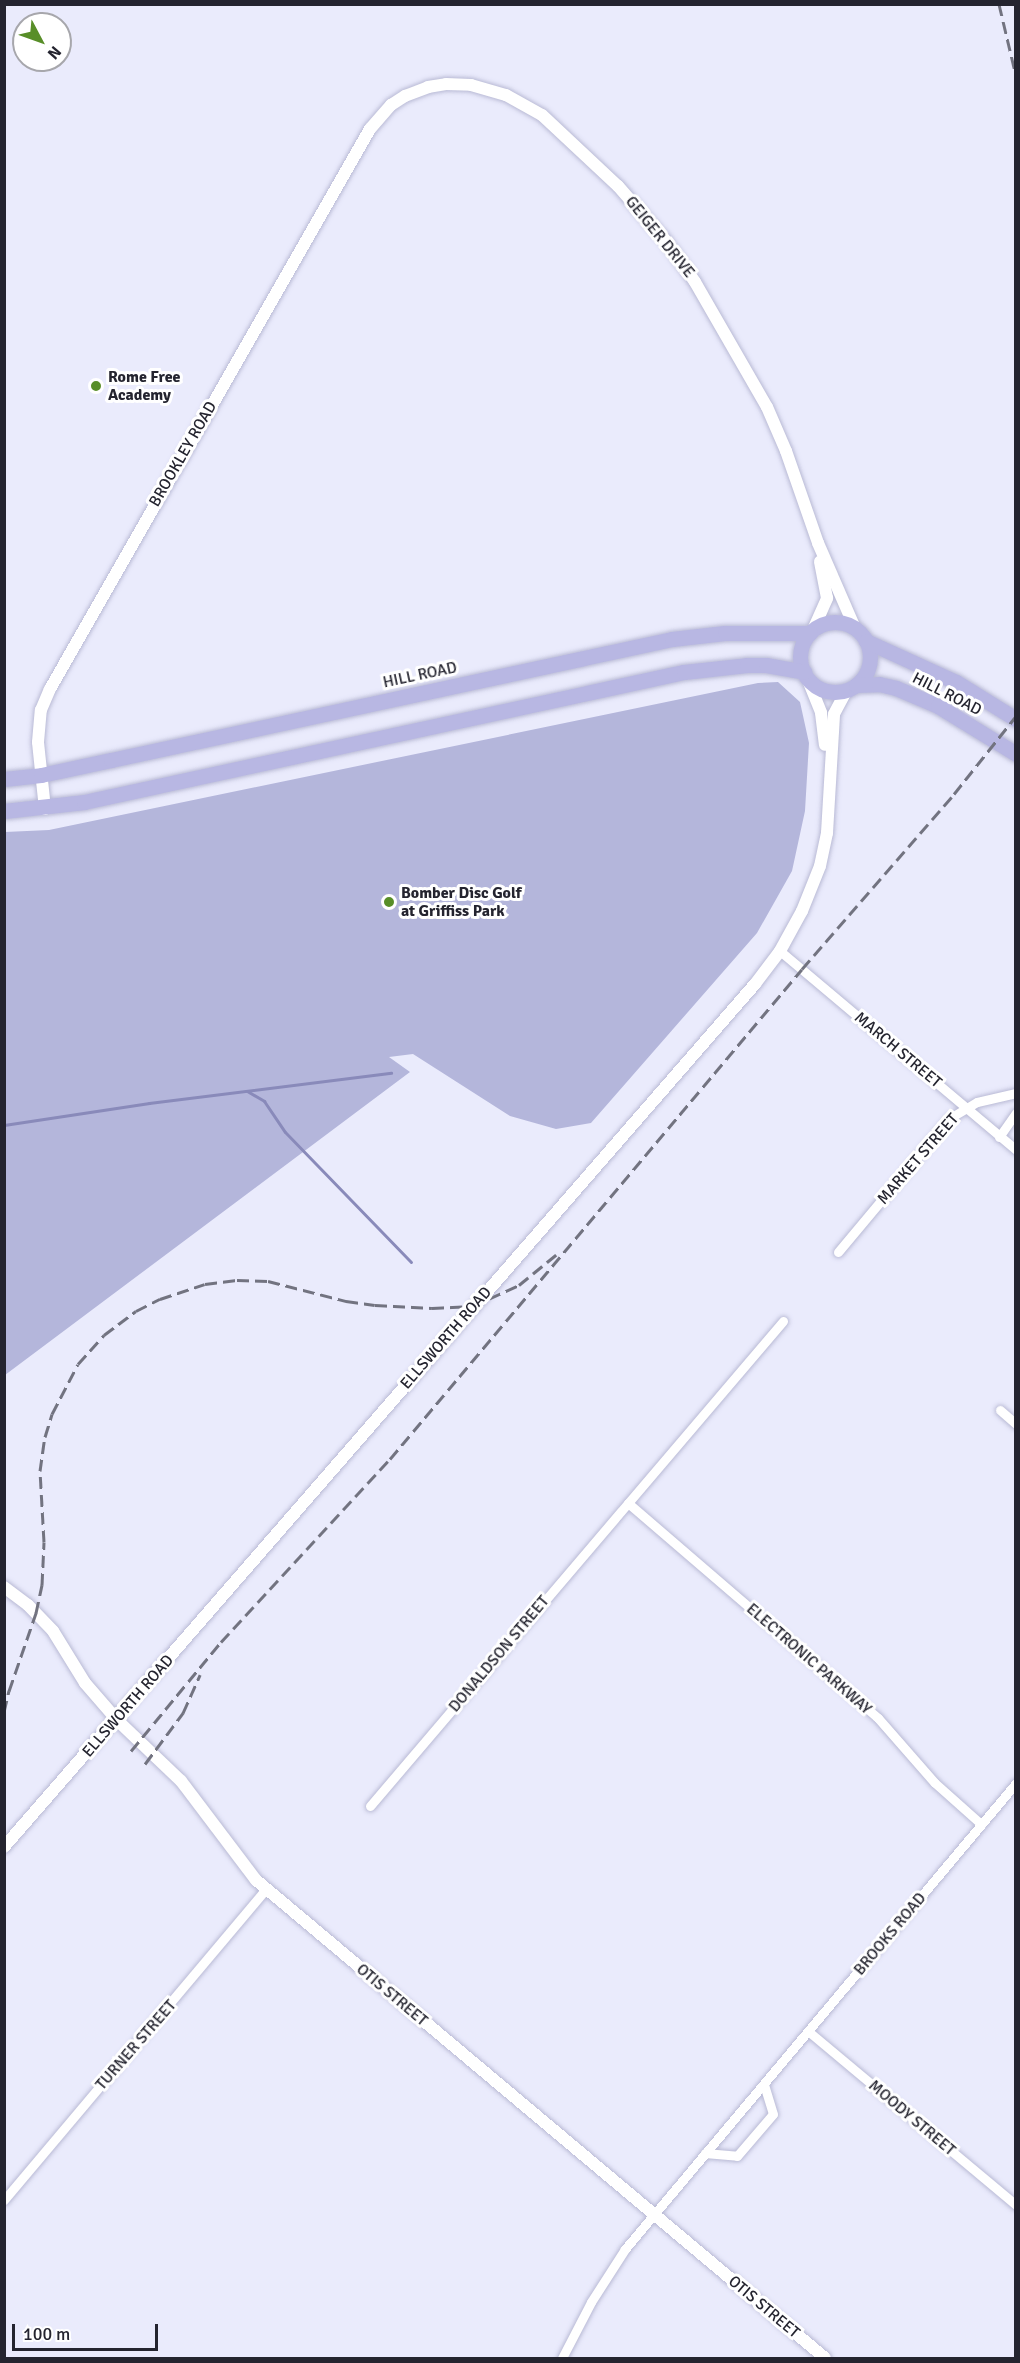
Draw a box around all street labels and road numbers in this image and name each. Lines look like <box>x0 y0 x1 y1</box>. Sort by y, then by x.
street label: GEIGER DRIVE <box>621 192 699 282</box>
street label: BROOKLEY ROAD <box>145 398 221 510</box>
street label: HILL ROAD <box>381 658 459 692</box>
street label: HILL ROAD <box>909 668 985 720</box>
street label: MARCH STREET <box>850 1008 946 1092</box>
street label: MARKET STREET <box>873 1110 963 1208</box>
street label: ELLSWORTH ROAD <box>396 1283 496 1393</box>
street label: DONALDSON STREET <box>445 1592 553 1716</box>
street label: ELECTRONIC PARKWAY <box>742 1599 876 1719</box>
street label: ELLSWORTH ROAD <box>78 1651 178 1761</box>
street label: BROOKS ROAD <box>850 1889 930 1979</box>
street label: OTIS STREET <box>353 1960 431 2030</box>
street label: TURNER STREET <box>92 1996 180 2094</box>
street label: MOODY STREET <box>865 2076 959 2160</box>
street label: OTIS STREET <box>725 2272 803 2342</box>

